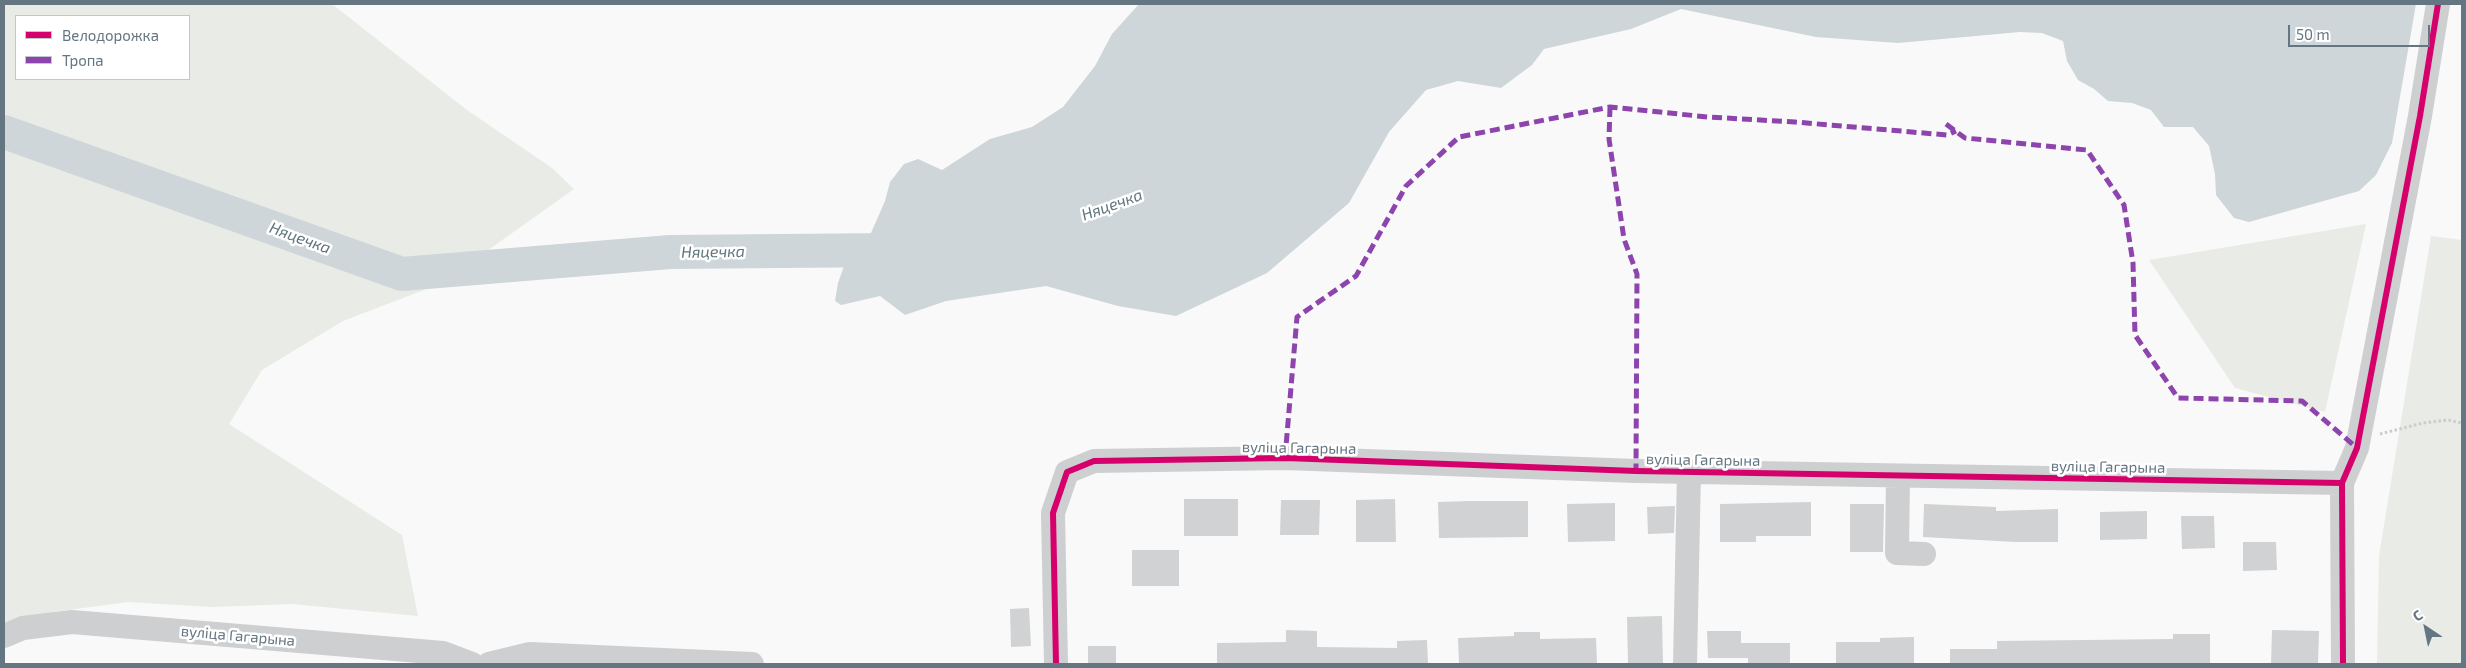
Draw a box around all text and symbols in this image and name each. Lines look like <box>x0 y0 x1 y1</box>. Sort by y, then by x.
legend <box>15 15 190 80</box>
scale bar <box>2291 15 2434 47</box>
text: 50 m <box>2296 25 2330 43</box>
text: Велодорожка <box>62 26 159 44</box>
text: Тропа <box>62 51 104 69</box>
water label: Няцечка <box>1079 185 1145 225</box>
water label: Няцечка <box>267 218 333 258</box>
water label: Няцечка <box>681 242 745 262</box>
street label: вуліца Гагарына <box>1242 438 1356 458</box>
street label: вуліца Гагарына <box>1646 450 1760 470</box>
street label: вуліца Гагарына <box>2051 457 2165 477</box>
north arrow <box>2401 603 2451 653</box>
text: С <box>2409 606 2425 625</box>
street label: вуліца Гагарына <box>180 622 296 650</box>

